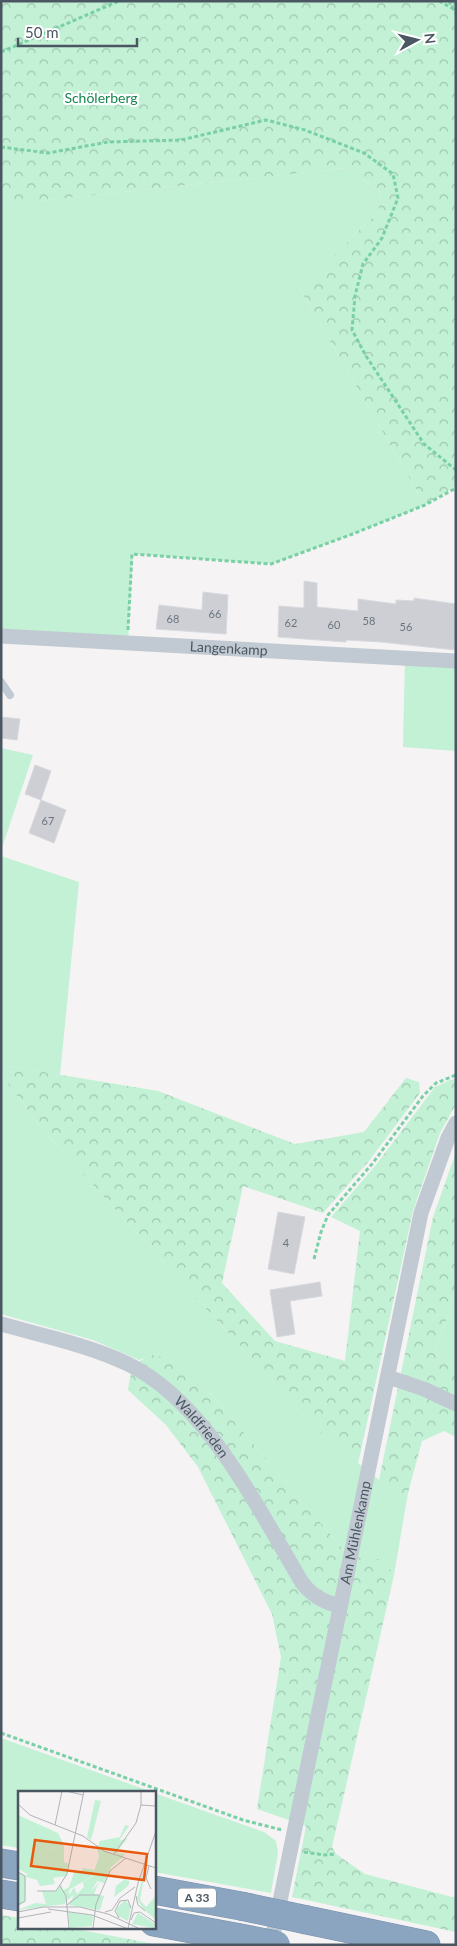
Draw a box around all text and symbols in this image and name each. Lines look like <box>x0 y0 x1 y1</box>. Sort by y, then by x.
scale bar <box>18 15 136 47</box>
north arrow <box>392 15 442 65</box>
text: 50 m <box>25 23 59 41</box>
text: N <box>421 32 439 45</box>
park label: Schölerberg <box>64 89 138 106</box>
house number: 66 <box>209 607 221 620</box>
house number: 68 <box>167 612 179 625</box>
house number: 58 <box>363 614 375 627</box>
house number: 62 <box>285 616 297 629</box>
house number: 60 <box>328 618 341 631</box>
house number: 56 <box>400 620 412 633</box>
street label: Langenkamp <box>189 637 268 659</box>
house number: 67 <box>42 814 54 827</box>
house number: 4 <box>283 1236 290 1249</box>
street label: Waldfrieden <box>171 1392 233 1461</box>
street label: Am Mühlenkamp <box>336 1479 374 1586</box>
inset map <box>18 1791 155 1928</box>
road number: A 33 <box>178 1889 216 1908</box>

